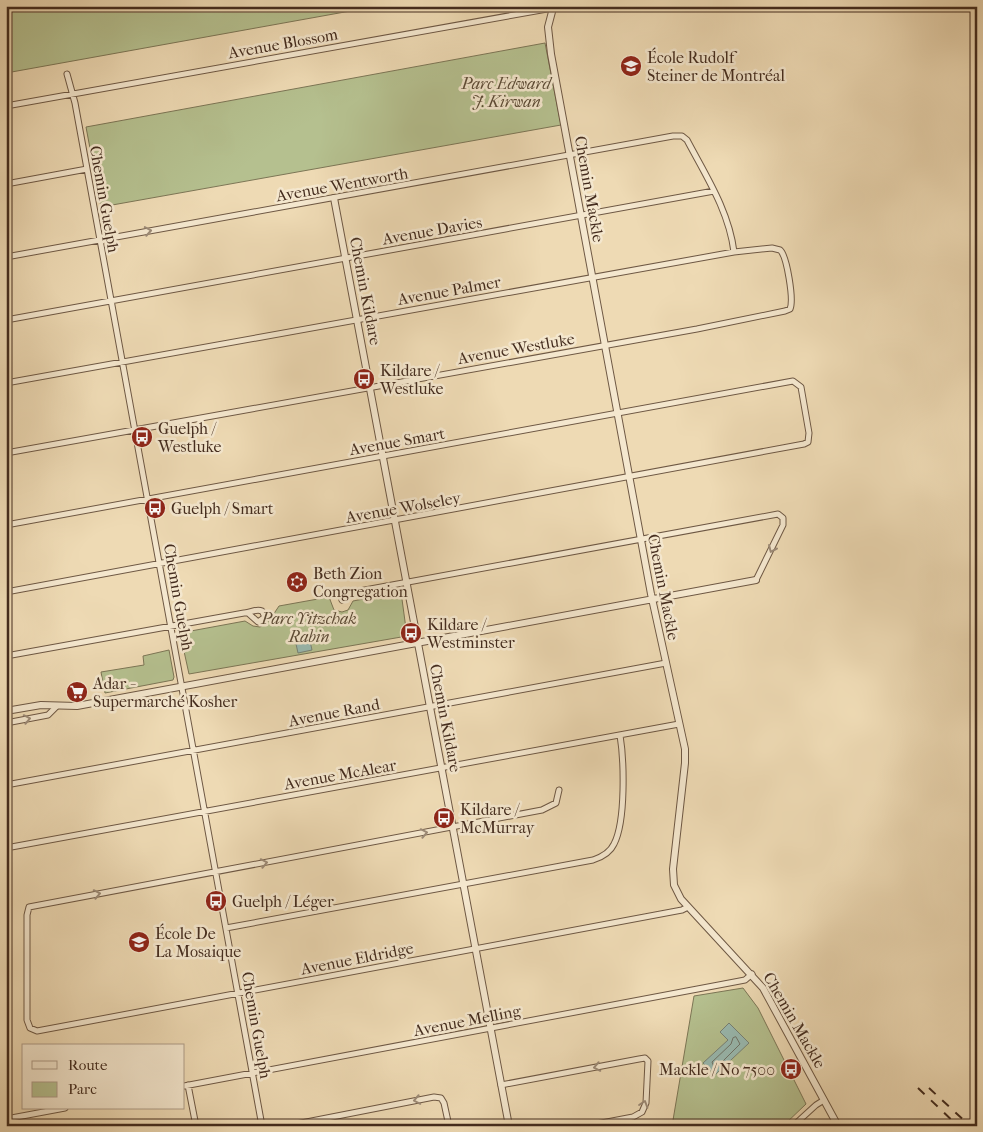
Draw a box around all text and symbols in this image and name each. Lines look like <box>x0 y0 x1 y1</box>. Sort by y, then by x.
street label: Avenue Blossom <box>226 24 340 63</box>
place label: École Rudolf Steiner de Montréal <box>647 47 785 85</box>
school or university icon: École Rudolf Steiner de Montréal <box>619 54 643 78</box>
park label: Parc Edward J. Kirwan <box>461 74 552 111</box>
street label: Chemin Mackle <box>571 134 608 244</box>
street label: Chemin Guelph <box>86 144 123 254</box>
street label: Avenue Wentworth <box>274 164 410 206</box>
street label: Avenue Davies <box>380 212 483 249</box>
one-way arrow <box>144 227 152 237</box>
street label: Chemin Kildare <box>346 235 385 347</box>
street label: Avenue Palmer <box>395 272 502 309</box>
street label: Avenue Westluke <box>455 329 576 368</box>
place label: Kildare / Westluke <box>379 361 444 398</box>
bus stop icon: Kildare / Westluke <box>352 367 376 391</box>
place label: Guelph / Westluke <box>157 419 222 456</box>
street label: Avenue Smart <box>347 424 447 459</box>
bus stop icon: Guelph / Westluke <box>130 425 154 449</box>
street label: Avenue Wolseley <box>343 488 463 527</box>
bus stop icon: Guelph / Smart <box>143 496 167 520</box>
place label: Guelph / Smart <box>171 499 274 518</box>
street label: Chemin Mackle <box>644 532 683 642</box>
street label: Chemin Guelph <box>160 542 197 652</box>
one-way arrow <box>768 544 778 553</box>
place label: Beth Zion Congregation <box>313 564 409 601</box>
synagogue icon: Beth Zion Congregation <box>285 570 309 594</box>
park label: Parc Yitzchak Rabin <box>260 609 357 646</box>
place label: Kildare / Westminster <box>426 615 515 652</box>
bus stop icon: Kildare / Westminster <box>399 621 423 645</box>
street label: Chemin Kildare <box>426 662 465 774</box>
place label: Adar - Supermarché Kosher <box>92 674 237 711</box>
supermarket icon: Adar - Supermarché Kosher <box>65 680 89 704</box>
street label: Avenue Rand <box>286 694 381 731</box>
one-way arrow <box>23 714 31 724</box>
street label: Avenue McAlear <box>282 755 398 794</box>
place label: Kildare / McMurray <box>460 800 535 837</box>
bus stop icon: Kildare / McMurray <box>432 806 456 830</box>
one-way arrow <box>419 828 428 838</box>
one-way arrow <box>260 858 268 868</box>
one-way arrow <box>92 889 101 899</box>
bus stop icon: Guelph / Léger <box>204 889 228 913</box>
place label: Guelph / Léger <box>232 892 334 911</box>
place label: École De La Mosaique <box>155 923 241 961</box>
school or university icon: École De La Mosaique <box>127 930 151 954</box>
street label: Avenue Eldridge <box>298 938 415 979</box>
street label: Chemin Mackle <box>759 969 830 1072</box>
street label: Chemin Guelph <box>238 970 275 1080</box>
street label: Avenue Melling <box>411 1001 523 1040</box>
legend <box>22 1044 185 1110</box>
text: Route <box>68 1056 108 1074</box>
bus stop icon: Mackle / No 7500 <box>779 1057 803 1081</box>
place label: Mackle / No 7500 <box>659 1060 775 1079</box>
one-way arrow <box>592 1061 601 1072</box>
text: Parc <box>68 1080 97 1098</box>
one-way arrow <box>413 1095 422 1105</box>
one-way arrow <box>638 1100 648 1109</box>

